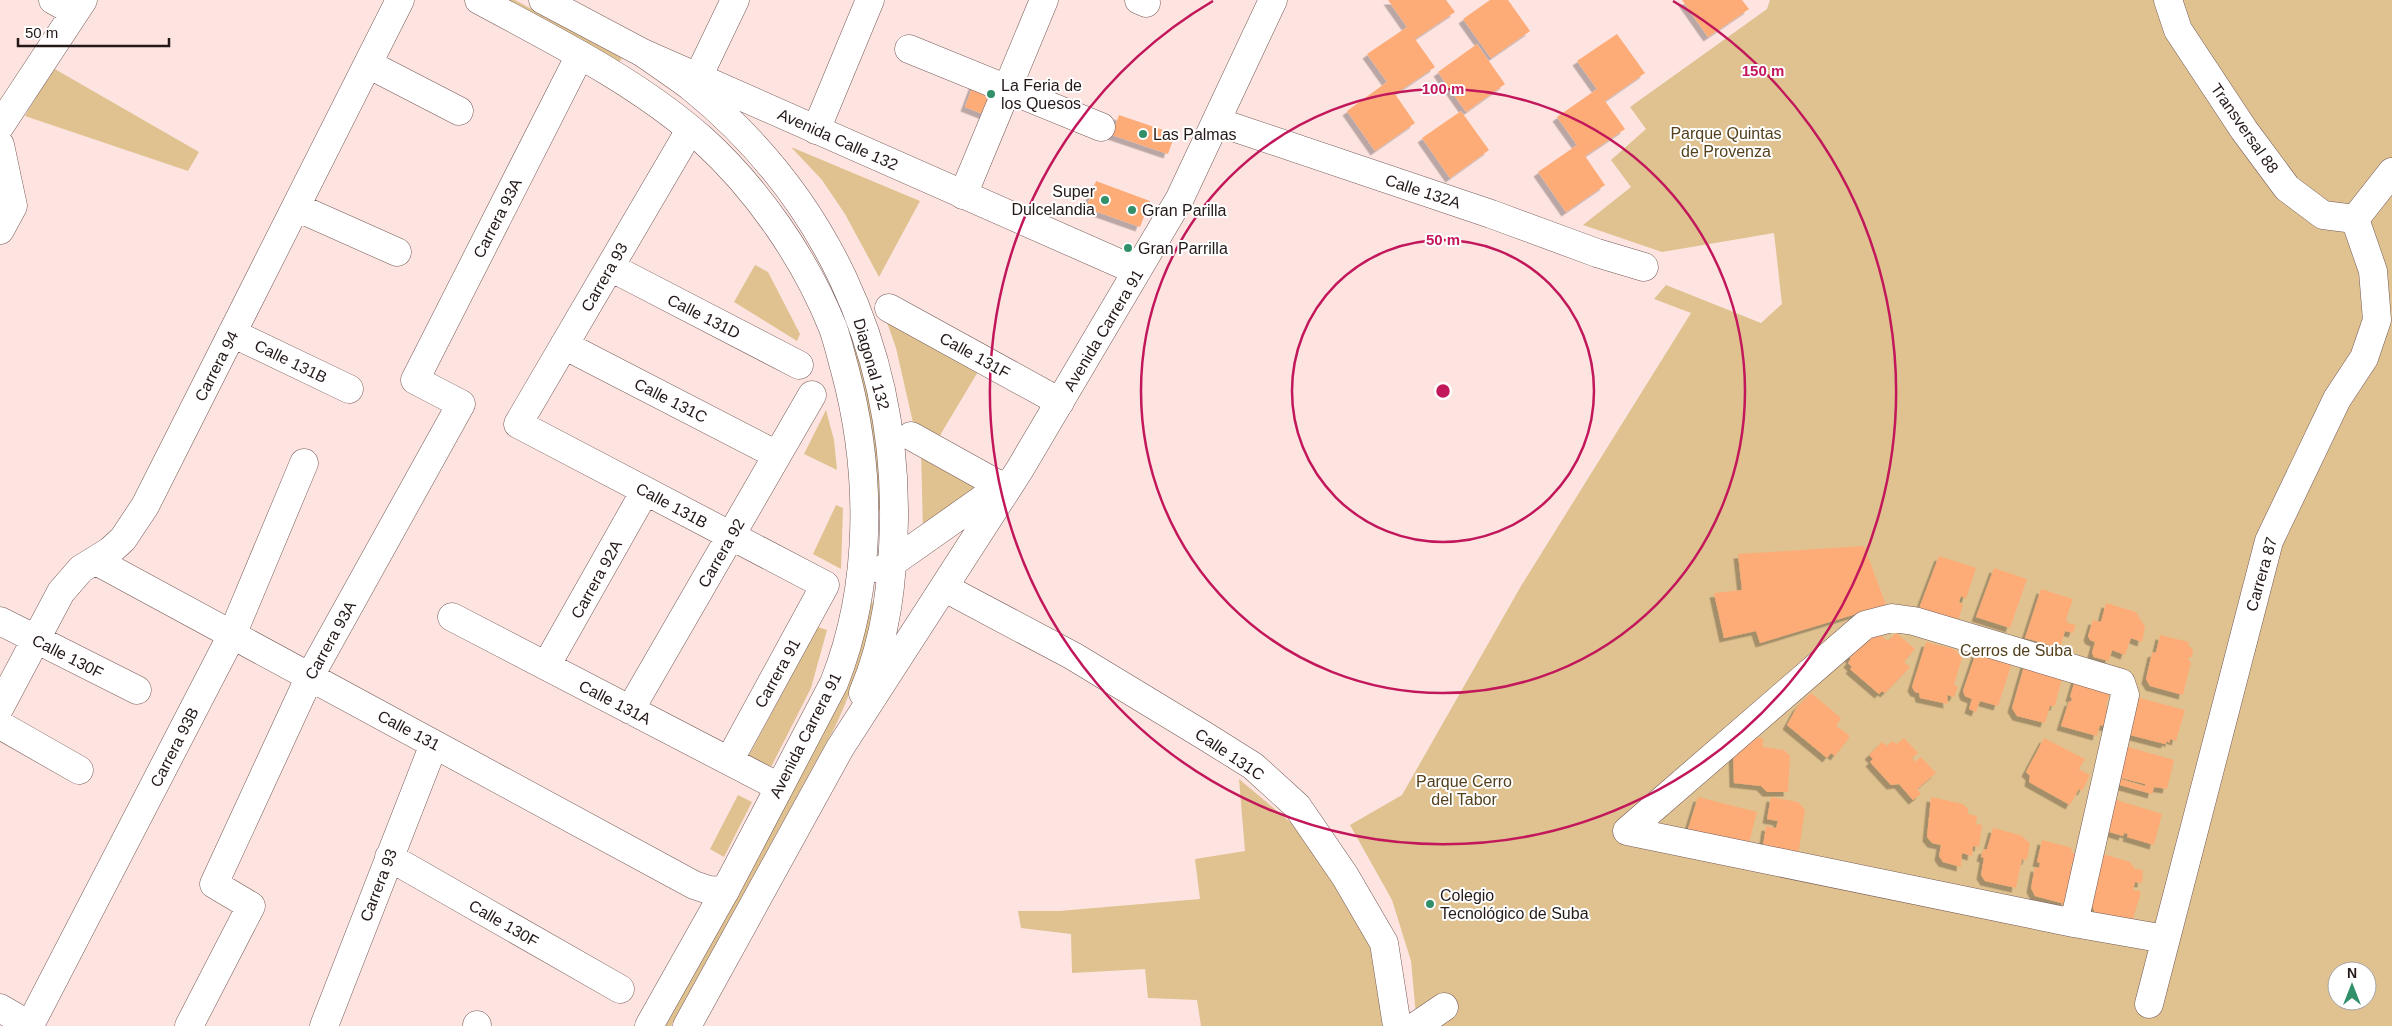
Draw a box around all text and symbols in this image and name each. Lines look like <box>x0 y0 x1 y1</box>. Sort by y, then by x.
scale bar <box>18 15 169 47</box>
text: 50 m <box>25 24 58 41</box>
text: 150 m <box>1742 62 1784 79</box>
place label: La Feria de los Quesos <box>1001 77 1082 112</box>
text: 100 m <box>1422 80 1464 97</box>
street label: Transversal 88 <box>2207 80 2282 176</box>
marker: La Feria de los Quesos <box>985 88 997 100</box>
street label: Avenida Calle 132 <box>775 105 901 174</box>
park label: Parque Quintas de Provenza <box>1670 125 1782 160</box>
place label: Las Palmas <box>1153 126 1237 143</box>
marker: Las Palmas <box>1137 128 1149 140</box>
street label: Calle 132A <box>1383 171 1463 212</box>
street label: Carrera 93A <box>470 175 525 261</box>
place label: Super Dulcelandia <box>1011 183 1096 218</box>
marker: Super Dulcelandia <box>1099 194 1111 206</box>
place label: Gran Parilla <box>1142 202 1227 219</box>
marker: Gran Parilla <box>1126 204 1138 216</box>
text: 50 m <box>1426 231 1460 248</box>
street label: Carrera 93 <box>578 240 631 315</box>
place label: Gran Parrilla <box>1138 240 1228 257</box>
marker: Gran Parrilla <box>1122 242 1134 254</box>
street label: Avenida Carrera 91 <box>1060 266 1146 394</box>
street label: Calle 131D <box>665 291 743 342</box>
street label: Diagonal 132 <box>850 316 893 412</box>
street label: Carrera 94 <box>192 328 241 404</box>
street label: Calle 131F <box>937 329 1013 382</box>
street label: Calle 131B <box>252 337 330 386</box>
street label: Calle 131C <box>632 375 710 426</box>
centre of rings <box>1434 382 1452 400</box>
street label: Calle 131B <box>633 480 710 531</box>
street label: Carrera 92 <box>695 516 748 591</box>
street label: Carrera 87 <box>2243 535 2280 613</box>
street label: Carrera 92A <box>568 537 625 621</box>
street label: Carrera 93A <box>302 598 359 682</box>
street label: Calle 130F <box>29 631 106 682</box>
street label: Carrera 91 <box>751 636 803 711</box>
park label: Cerros de Suba <box>1960 642 2072 659</box>
street label: Avenida Carrera 91 <box>766 670 844 801</box>
street label: Calle 131A <box>576 677 654 728</box>
street label: Carrera 93B <box>147 705 202 790</box>
street label: Calle 131 <box>375 707 443 754</box>
street label: Calle 131C <box>1192 725 1267 784</box>
park label: Parque Cerro del Tabor <box>1416 773 1512 808</box>
street label: Carrera 93 <box>357 846 400 924</box>
place label: Colegio Tecnológico de Suba <box>1440 887 1589 922</box>
street label: Calle 130F <box>466 897 542 950</box>
marker: Colegio Tecnológico de Suba <box>1424 898 1436 910</box>
north arrow <box>2327 961 2377 1011</box>
text: N <box>2347 965 2357 981</box>

